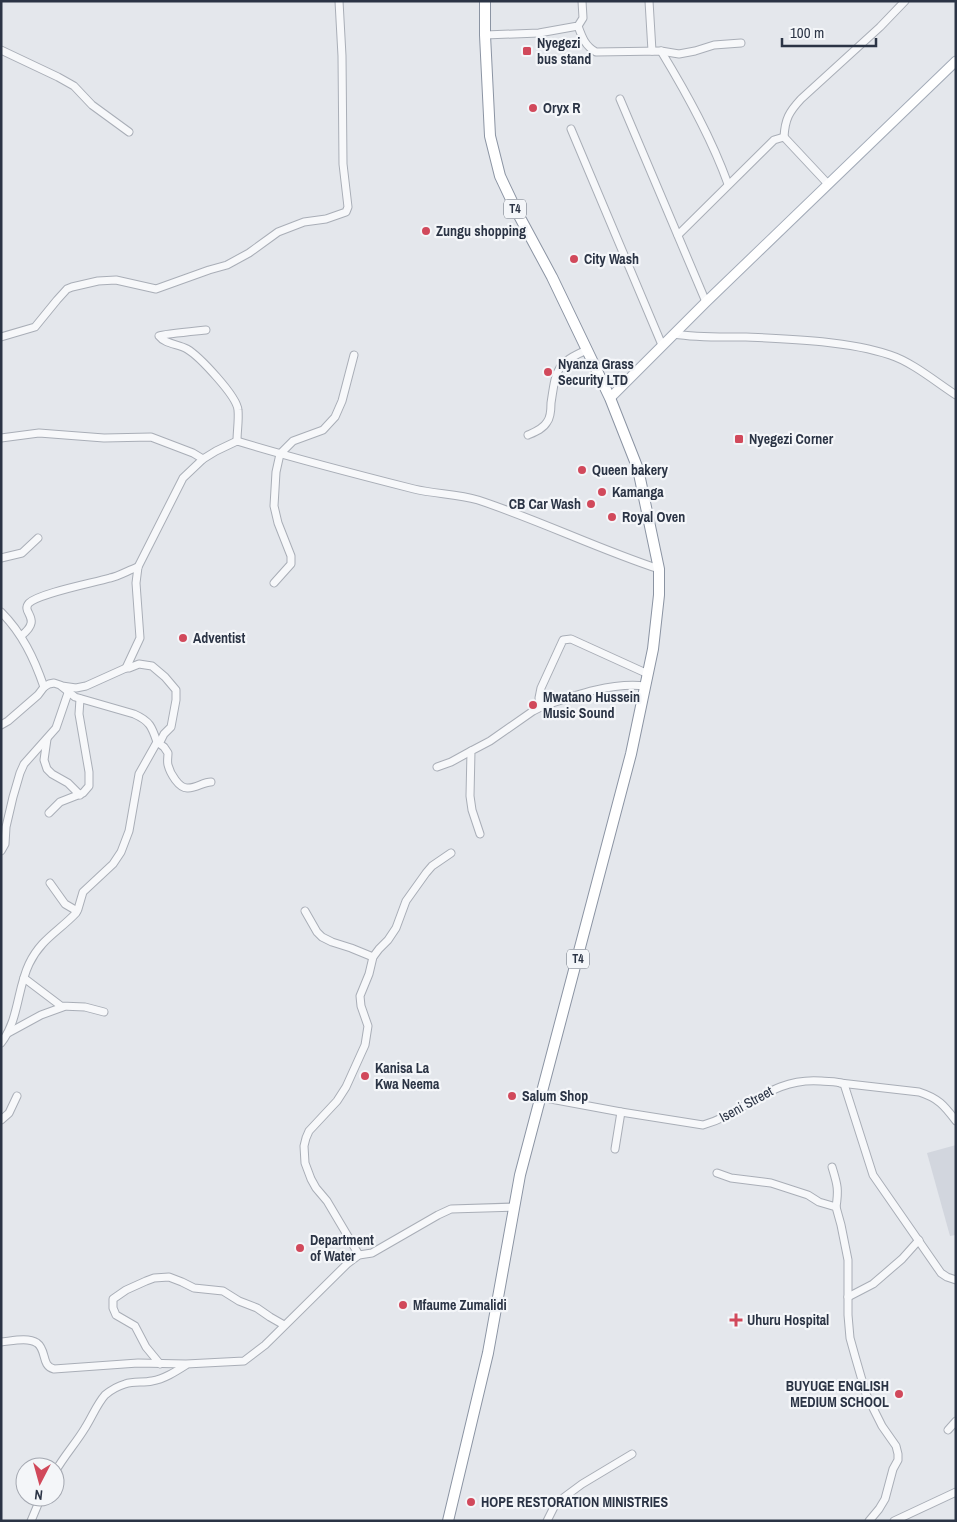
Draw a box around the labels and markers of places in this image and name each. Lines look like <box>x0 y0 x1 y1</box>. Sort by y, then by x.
place label: Nyegezi bus stand <box>537 34 591 68</box>
marker: Nyegezi bus stand <box>521 45 533 57</box>
place label: Oryx R <box>543 99 581 117</box>
marker: Oryx R <box>527 102 539 114</box>
place label: Zungu shopping <box>436 222 526 240</box>
marker: Zungu shopping <box>420 225 432 237</box>
place label: City Wash <box>584 250 639 268</box>
marker: City Wash <box>568 253 580 265</box>
place label: Nyanza Grass Security LTD <box>558 355 634 389</box>
marker: Nyanza Grass Security LTD <box>542 366 554 378</box>
place label: Nyegezi Corner <box>749 430 834 448</box>
marker: Nyegezi Corner <box>733 433 745 445</box>
place label: Queen bakery <box>592 461 669 479</box>
marker: Queen bakery <box>576 464 588 476</box>
place label: Kamanga <box>612 483 664 501</box>
marker: Kamanga <box>596 486 608 498</box>
place label: CB Car Wash <box>509 495 581 513</box>
marker: CB Car Wash <box>585 498 597 510</box>
place label: Royal Oven <box>622 508 685 526</box>
marker: Royal Oven <box>606 511 618 523</box>
place label: Adventist <box>193 629 245 647</box>
marker: Adventist <box>177 632 189 644</box>
place label: Mwatano Hussein Music Sound <box>543 688 640 722</box>
marker: Mwatano Hussein Music Sound <box>527 699 539 711</box>
place label: Kanisa La Kwa Neema <box>375 1059 440 1093</box>
marker: Kanisa La Kwa Neema <box>359 1070 371 1082</box>
place label: Salum Shop <box>522 1087 588 1105</box>
marker: Salum Shop <box>506 1090 518 1102</box>
place label: Department of Water <box>310 1231 374 1265</box>
marker: Department of Water <box>294 1242 306 1254</box>
place label: Mfaume Zumalidi <box>413 1296 507 1314</box>
marker: Mfaume Zumalidi <box>397 1299 409 1311</box>
place label: Uhuru Hospital <box>747 1311 829 1329</box>
marker: Uhuru Hospital <box>729 1313 743 1327</box>
place label: BUYUGE ENGLISH MEDIUM SCHOOL <box>786 1377 889 1411</box>
marker: BUYUGE ENGLISH MEDIUM SCHOOL <box>893 1388 905 1400</box>
place label: HOPE RESTORATION MINISTRIES <box>481 1493 668 1511</box>
marker: HOPE RESTORATION MINISTRIES <box>465 1496 477 1508</box>

